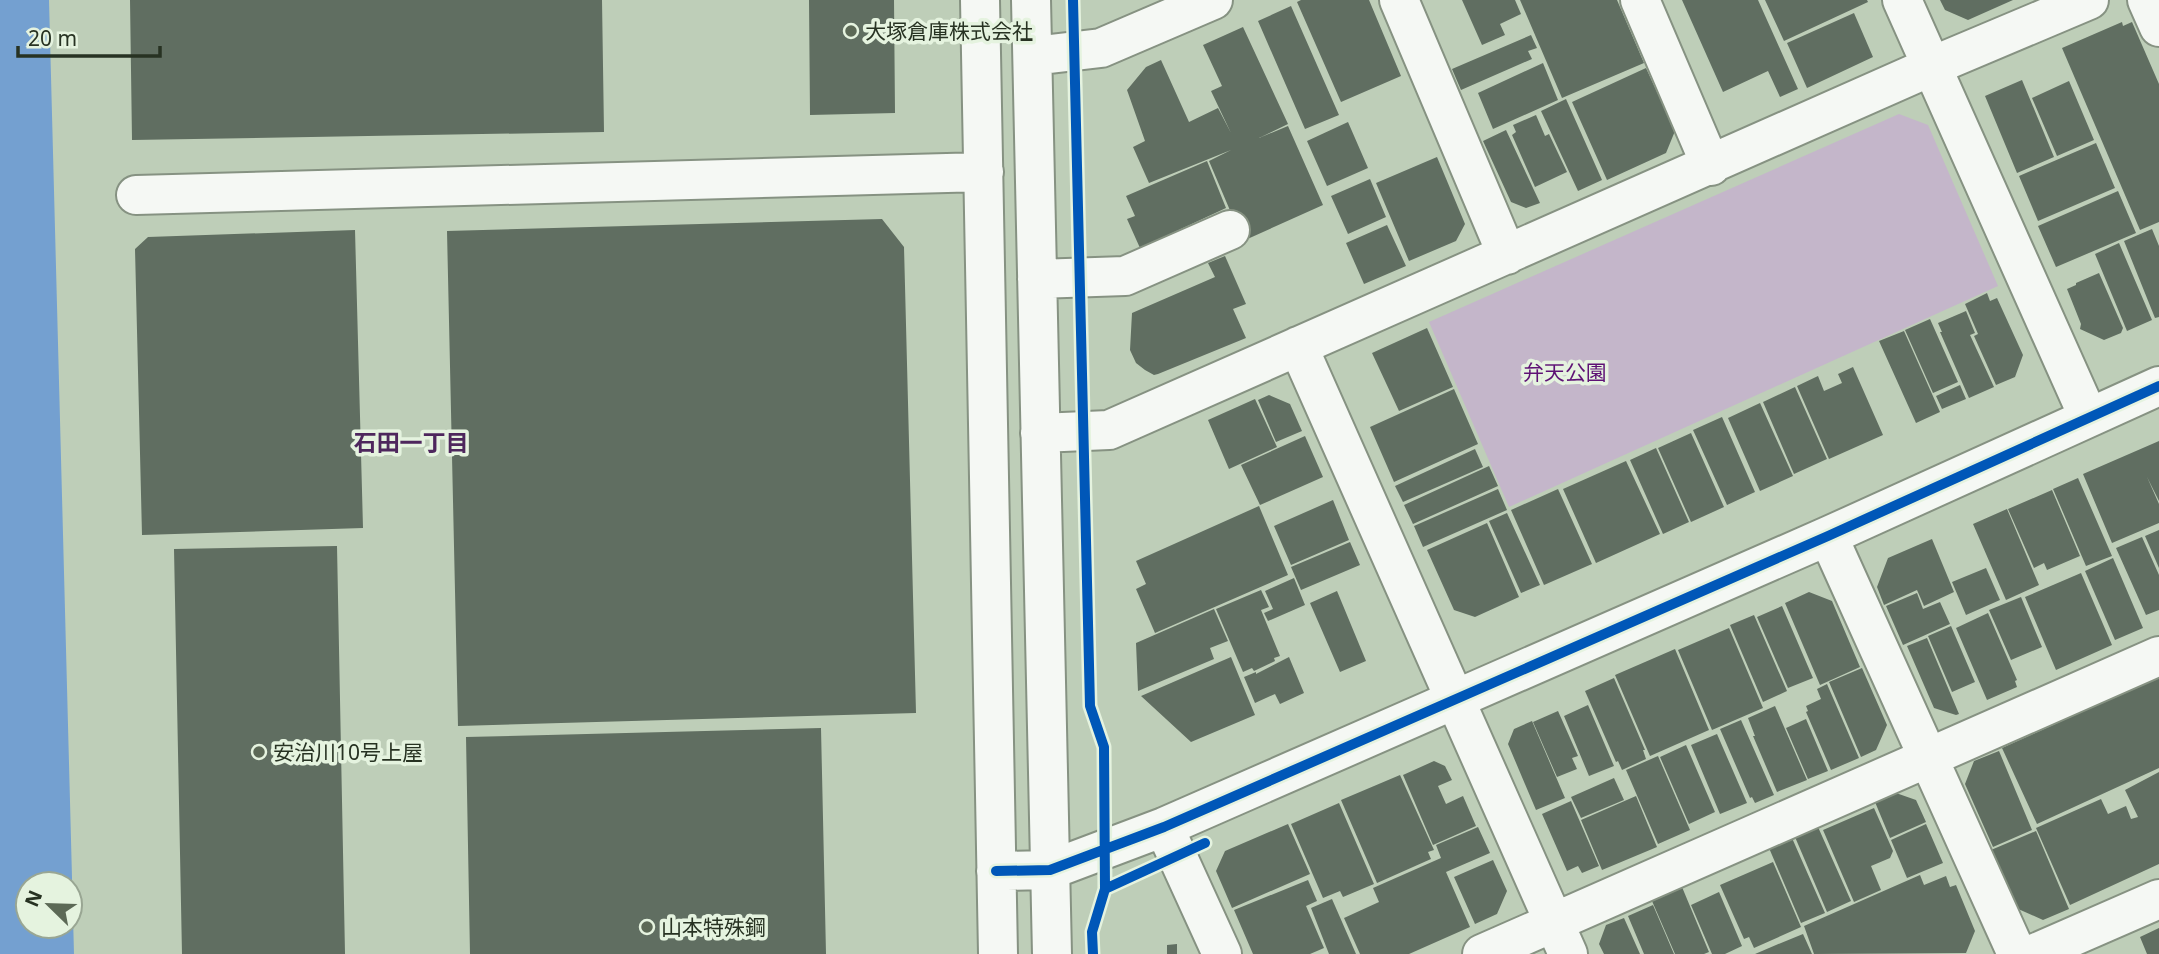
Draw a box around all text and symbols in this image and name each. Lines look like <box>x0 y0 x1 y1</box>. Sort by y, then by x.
scale bar <box>18 14 159 58</box>
place label: 大塚倉庫株式会社 <box>865 17 1033 45</box>
marker: 大塚倉庫株式会社 <box>843 23 859 39</box>
text: 20 m <box>28 24 77 52</box>
park label: 弁天公園 <box>1523 358 1607 386</box>
district label: 石田一丁目 <box>354 426 469 458</box>
place label: 安治川10号上屋 <box>273 738 423 766</box>
marker: 安治川10号上屋 <box>251 744 267 760</box>
north arrow <box>14 870 84 940</box>
text: N <box>18 886 48 911</box>
place label: 山本特殊鋼 <box>661 913 766 941</box>
marker: 山本特殊鋼 <box>639 919 655 935</box>

